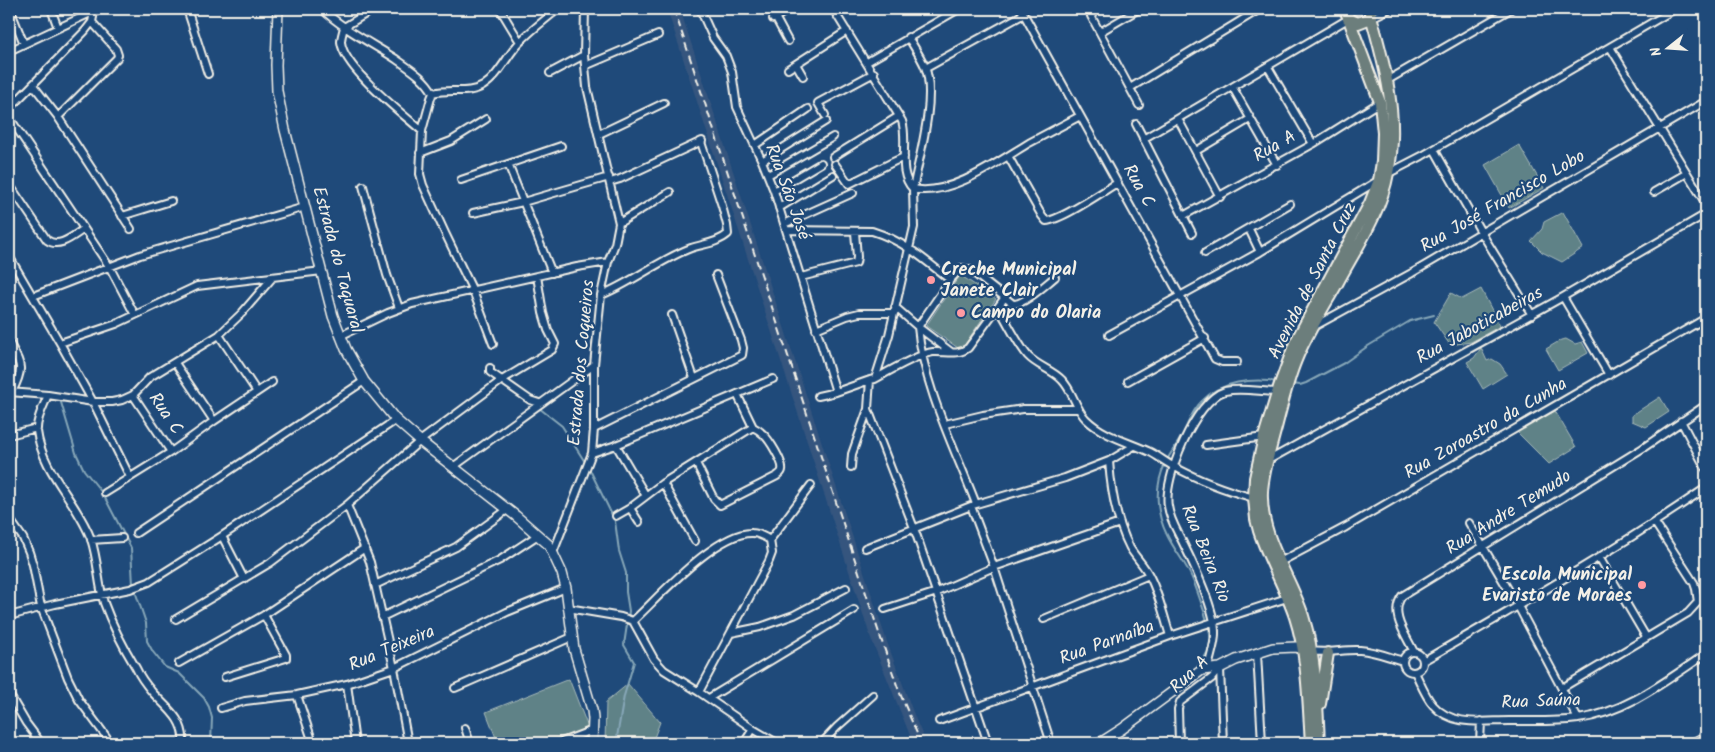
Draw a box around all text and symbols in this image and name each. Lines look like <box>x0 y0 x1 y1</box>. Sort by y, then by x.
north arrow <box>1642 22 1692 72</box>
text: N <box>1645 44 1668 59</box>
street label: Rua A <box>1248 123 1302 171</box>
street label: Rua São José <box>756 140 818 245</box>
street label: Rua José Francisco Lobo <box>1415 143 1591 261</box>
street label: Rua C <box>1114 159 1162 213</box>
street label: Estrada do Taquaral <box>303 183 371 337</box>
street label: Avenida de Santa Cruz <box>1261 197 1365 365</box>
place label: Creche Municipal Janete Clair <box>941 256 1076 306</box>
marker: Creche Municipal Janete Clair <box>925 274 937 286</box>
street label: Estrada dos Coqueiros <box>560 278 604 447</box>
street label: Rua Jaboticabeiras <box>1411 279 1549 373</box>
place label: Campo do Olaria <box>971 299 1101 328</box>
marker: Campo do Olaria <box>955 307 967 319</box>
street label: Rua Zoroastro da Cunha <box>1399 370 1573 488</box>
street label: Rua C <box>140 387 190 441</box>
street label: Rua Andre Temudo <box>1440 463 1578 563</box>
street label: Rua Beira Rio <box>1172 501 1238 607</box>
place label: Escola Municipal Evaristo de Moraes <box>1482 561 1633 611</box>
marker: Escola Municipal Evaristo de Moraes <box>1636 579 1648 591</box>
street label: Rua Parnaíba <box>1055 612 1159 674</box>
street label: Rua Teixeira <box>344 618 440 680</box>
street label: Rua A <box>1163 649 1217 701</box>
street label: Rua Saúna <box>1501 686 1581 718</box>

